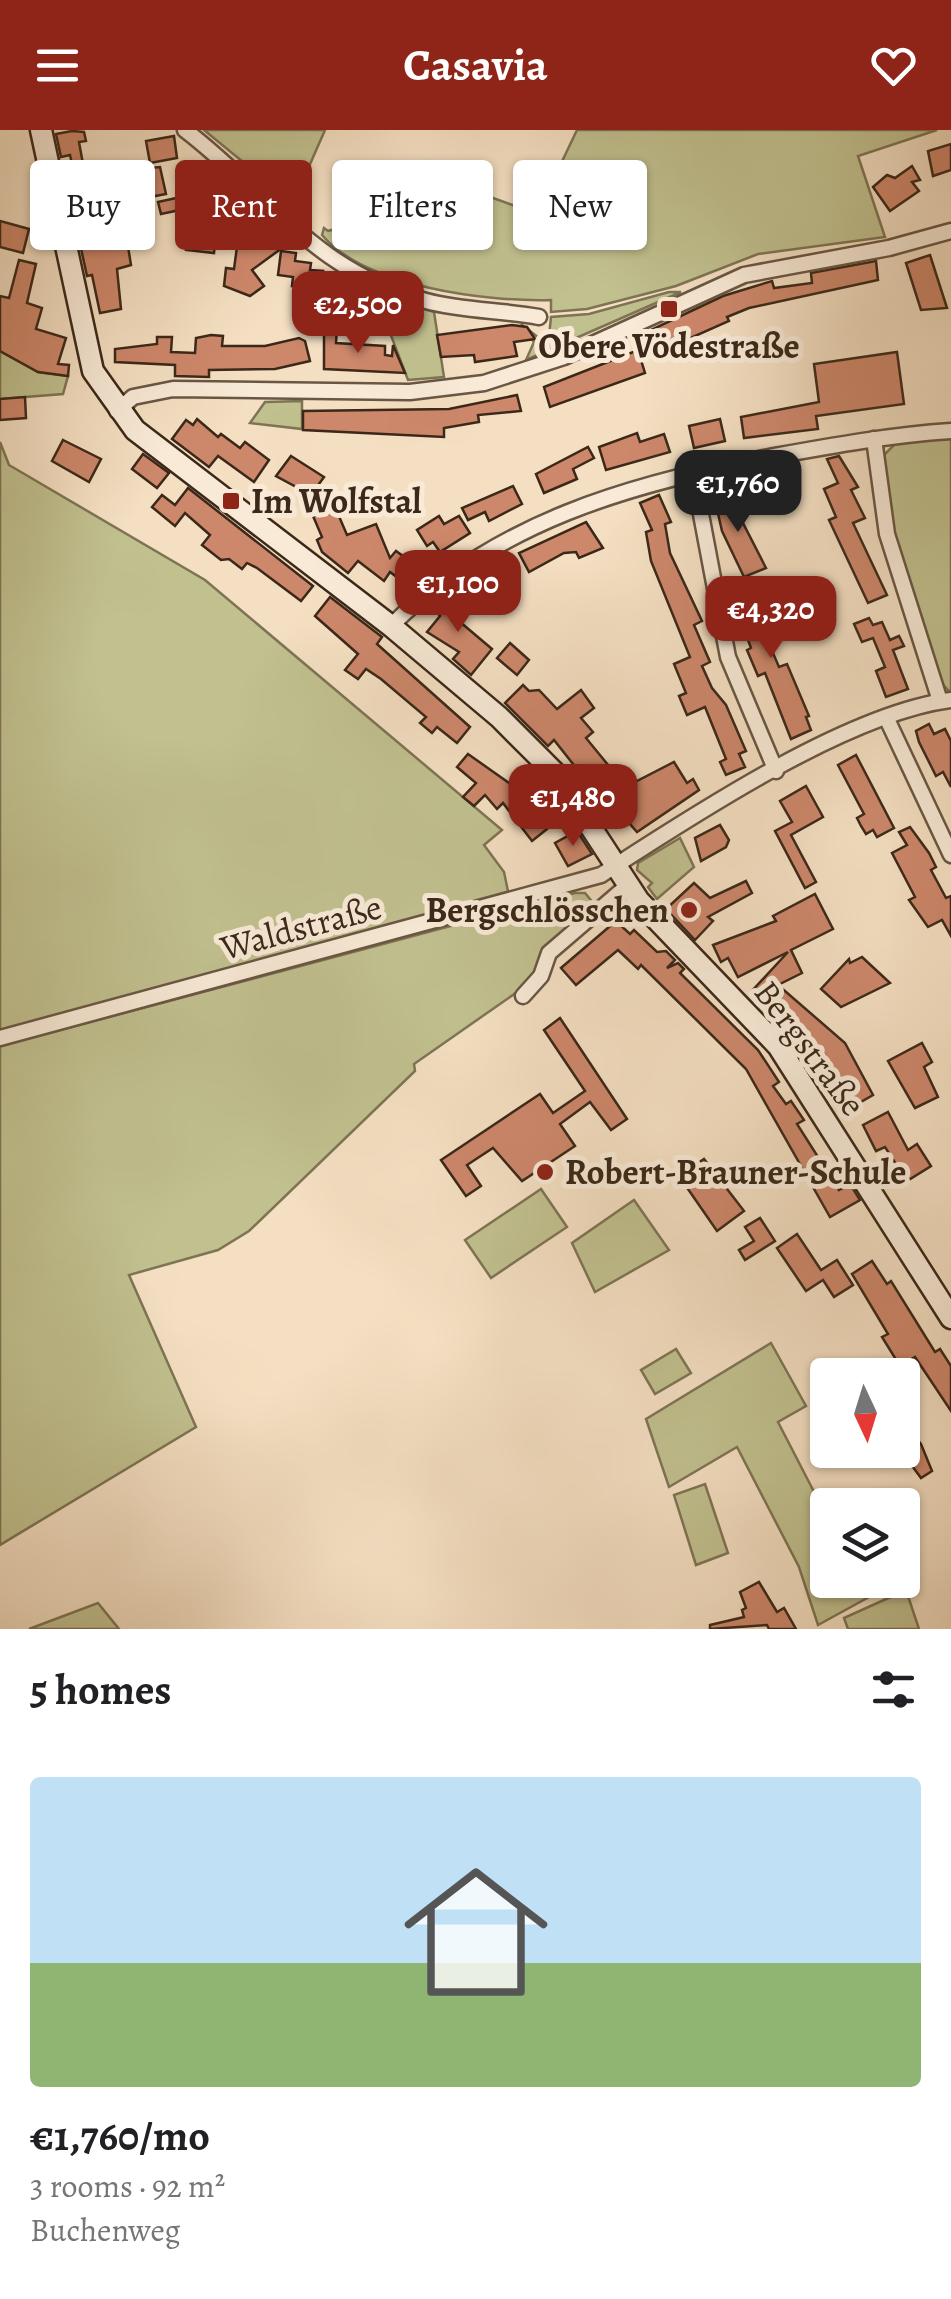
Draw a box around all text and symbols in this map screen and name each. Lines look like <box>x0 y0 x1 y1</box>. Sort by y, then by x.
text: Casavia <box>403 34 548 96</box>
icon: menu <box>30 38 85 93</box>
icon: heart <box>866 38 921 93</box>
chip: Buy <box>30 160 155 250</box>
chip: Rent <box>175 160 312 250</box>
chip: Filters <box>332 160 493 250</box>
chip: New <box>513 160 647 250</box>
pin: €2,500 <box>277 271 439 356</box>
text: €2,500 <box>314 281 402 325</box>
marker: Obere Vödestraße <box>658 298 680 320</box>
place label: Obere Vödestraße <box>538 322 800 370</box>
pin: €1,760 <box>657 450 819 535</box>
text: €1,760 <box>696 460 780 504</box>
place label: Im Wolfstal <box>251 477 422 525</box>
marker: Im Wolfstal <box>220 490 242 512</box>
pin: €1,100 <box>377 550 539 635</box>
text: €1,100 <box>417 560 499 604</box>
pin: €4,320 <box>690 576 852 661</box>
text: €4,320 <box>727 586 815 630</box>
pin: €1,480 <box>492 764 654 849</box>
text: €1,480 <box>531 774 615 818</box>
street label: Waldstraße <box>214 882 387 972</box>
place label: Bergschlösschen <box>425 886 669 934</box>
marker: Bergschlösschen <box>678 899 700 921</box>
street label: Bergstraße <box>743 970 877 1126</box>
place label: Robert-Brauner-Schule <box>565 1148 906 1196</box>
marker: Robert-Brauner-Schule <box>534 1161 556 1183</box>
north arrow <box>810 1358 920 1468</box>
map controls <box>810 1358 920 1598</box>
button: layers <box>810 1488 920 1598</box>
text: 5 homes <box>30 1661 171 1718</box>
icon: filters <box>866 1662 921 1717</box>
icon: home <box>386 1842 566 2022</box>
text: €1,760/mo <box>30 2107 210 2164</box>
text: 3 rooms · 92 m² <box>30 2164 225 2208</box>
text: Buchenweg <box>30 2208 180 2252</box>

